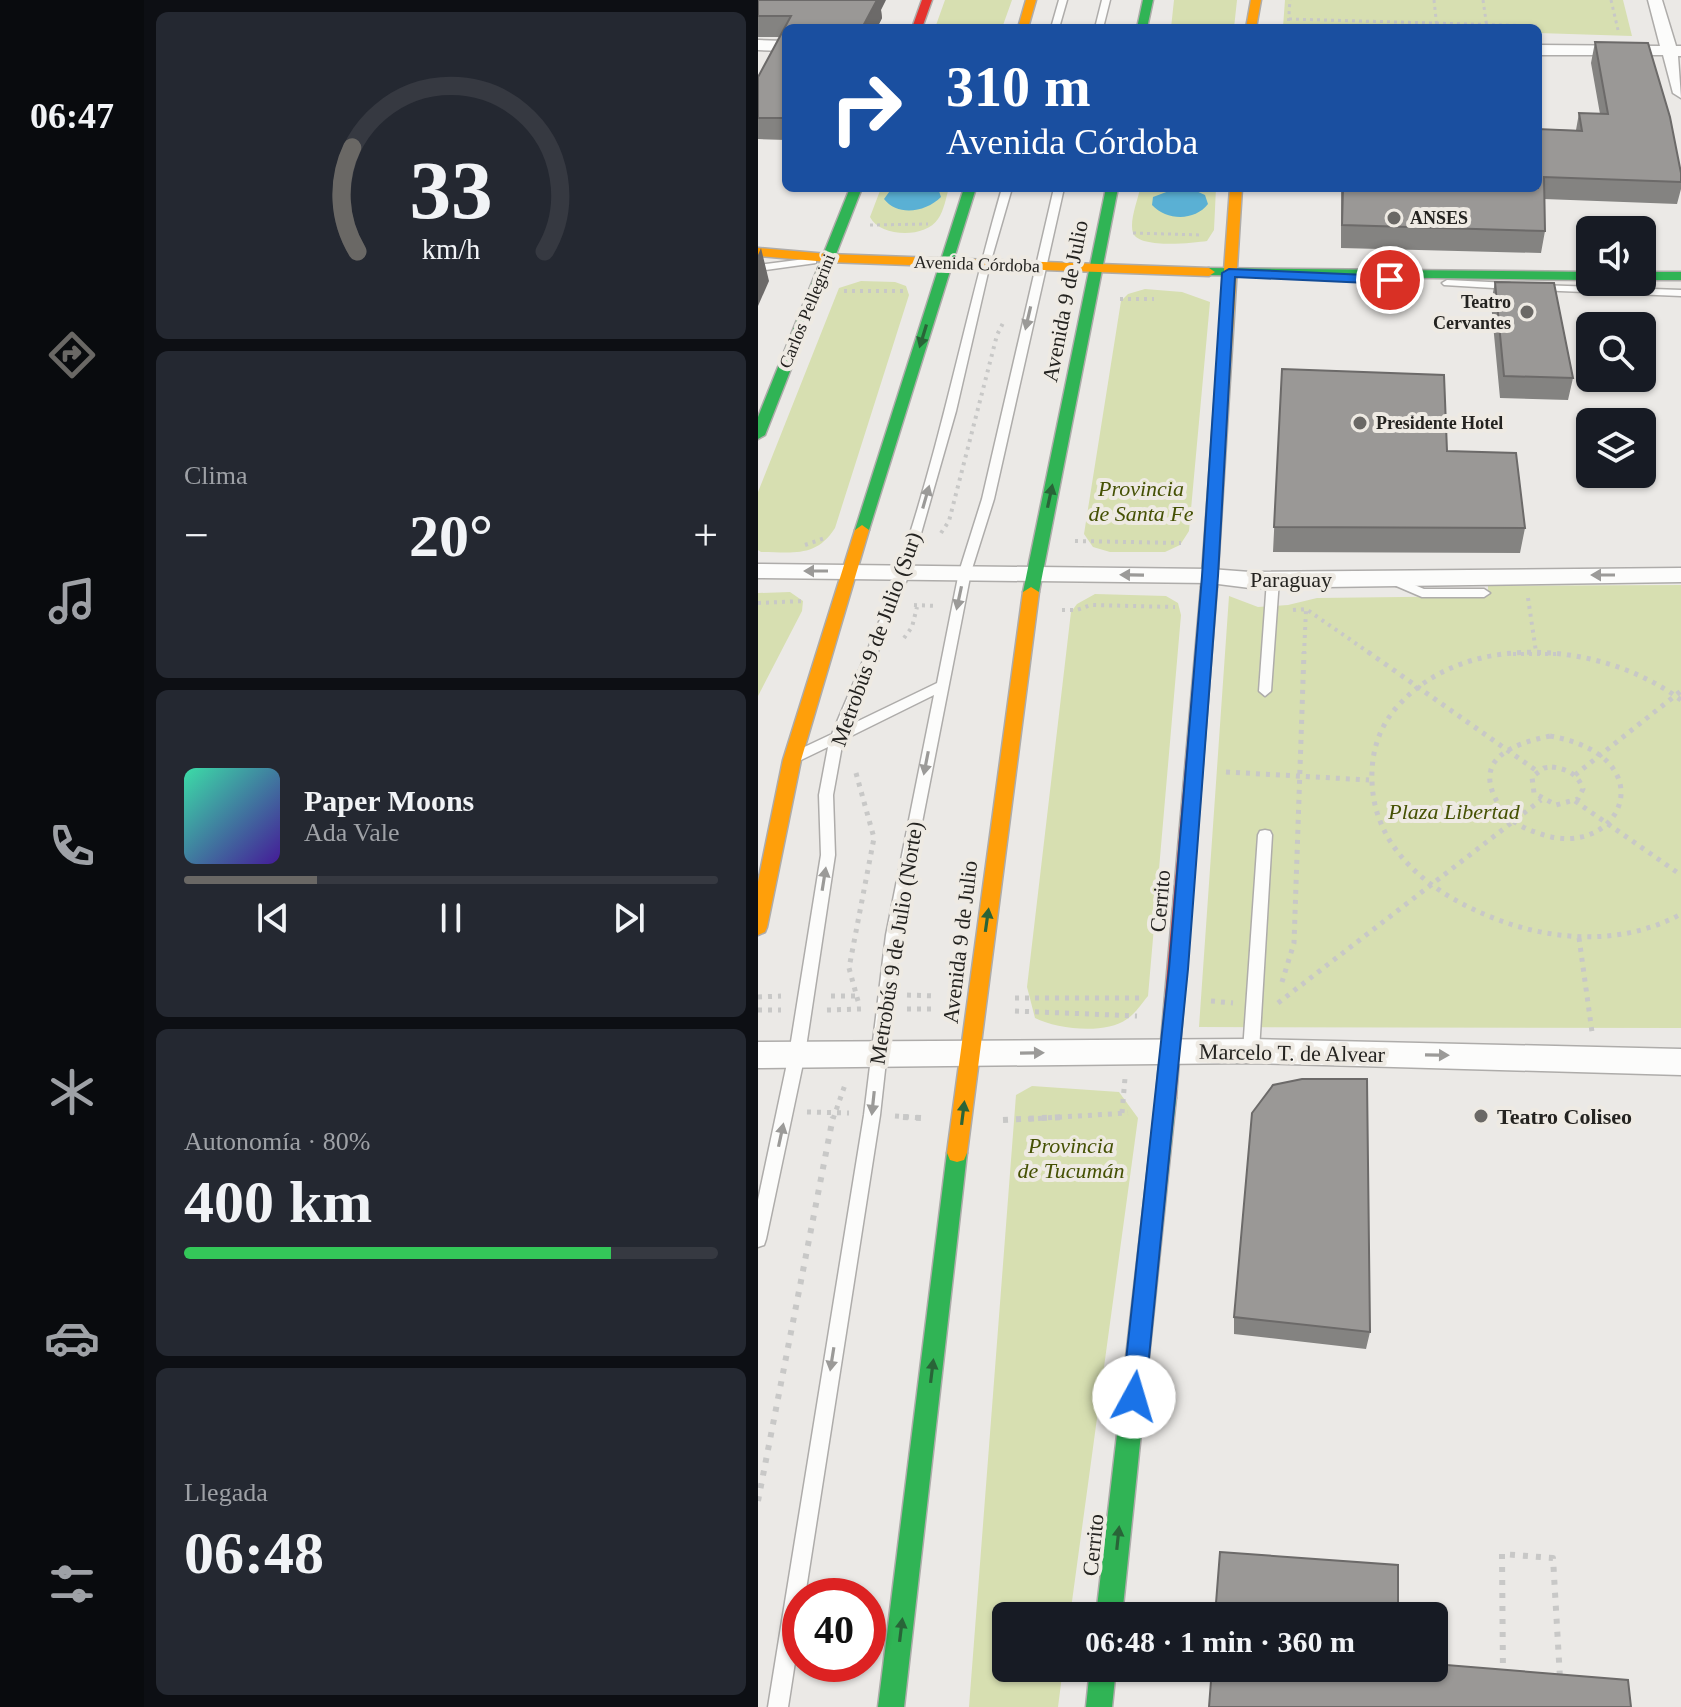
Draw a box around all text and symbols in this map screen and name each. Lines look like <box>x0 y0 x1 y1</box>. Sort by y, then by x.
icon: right <box>814 56 918 160</box>
text: 310 m <box>946 56 1091 118</box>
text: 06:47 <box>30 96 114 136</box>
text: Avenida Córdoba <box>946 122 1198 162</box>
text: 33 <box>409 143 493 235</box>
place label: ANSES <box>1410 208 1468 228</box>
marker: ANSES <box>1385 209 1403 227</box>
map controls <box>1576 216 1656 488</box>
button: sound <box>1576 216 1656 296</box>
street label: Avenida 9 de Julio <box>1037 218 1093 384</box>
text: km/h <box>422 234 480 265</box>
pin <box>1356 246 1424 314</box>
street label: Carlos Pellegrini <box>775 251 839 371</box>
street label: Avenida Córdoba <box>914 252 1040 276</box>
icon: arrive <box>1368 258 1412 302</box>
place label: Teatro Cervantes <box>1433 292 1511 333</box>
marker: Teatro Cervantes <box>1518 303 1536 321</box>
one-way arrow <box>1021 306 1034 331</box>
button: search <box>1576 312 1656 392</box>
one-way arrow <box>916 325 929 349</box>
icon: directions <box>44 327 100 383</box>
button: layers <box>1576 408 1656 488</box>
place label: Presidente Hotel <box>1376 413 1503 433</box>
marker: Presidente Hotel <box>1351 414 1369 432</box>
text: Clima <box>184 461 248 490</box>
park label: Provincia de Santa Fe <box>1088 476 1194 526</box>
one-way arrow <box>920 484 933 508</box>
one-way arrow <box>1044 484 1056 509</box>
text: 20° <box>409 503 493 569</box>
text: − <box>184 511 209 560</box>
text: + <box>693 511 718 560</box>
street label: Metrobús 9 de Julio (Sur) <box>826 528 926 750</box>
one-way arrow <box>803 565 828 577</box>
street label: Paraguay <box>1250 567 1332 592</box>
one-way arrow <box>1119 568 1144 581</box>
one-way arrow <box>1590 569 1615 581</box>
icon: music <box>44 573 100 629</box>
one-way arrow <box>953 585 965 610</box>
one-way arrow <box>920 751 932 776</box>
text: Paper Moons <box>304 784 474 817</box>
park label: Plaza Libertad <box>1387 799 1521 824</box>
icon: phone <box>44 818 100 874</box>
text: Ada Vale <box>304 818 400 847</box>
street label: Metrobús 9 de Julio (Norte) <box>864 820 928 1066</box>
street label: Avenida 9 de Julio <box>938 859 982 1025</box>
one-way arrow <box>819 866 831 891</box>
street label: Cerrito <box>1145 869 1175 933</box>
icon: previous <box>251 896 295 940</box>
icon: pause <box>429 896 473 940</box>
icon: next <box>607 896 651 940</box>
one-way arrow <box>980 907 993 932</box>
street label: Marcelo T. de Alvear <box>1199 1039 1386 1067</box>
one-way arrow <box>1020 1046 1045 1059</box>
one-way arrow <box>1425 1049 1450 1062</box>
icon: climate <box>44 1064 100 1120</box>
one-way arrow <box>866 1091 879 1116</box>
one-way arrow <box>957 1100 970 1125</box>
place label: Teatro Coliseo <box>1497 1104 1632 1129</box>
marker: Teatro Coliseo <box>1472 1107 1490 1125</box>
one-way arrow <box>775 1123 787 1148</box>
text: Autonomía · 80% <box>184 1127 370 1156</box>
park label: Provincia de Tucumán <box>1018 1133 1124 1183</box>
text: 400 km <box>184 1169 372 1235</box>
icon: car <box>44 1310 100 1366</box>
one-way arrow <box>825 1347 838 1372</box>
position arrow <box>1092 1355 1176 1439</box>
one-way arrow <box>926 1359 939 1384</box>
text: Llegada <box>184 1478 268 1507</box>
street label: Cerrito <box>1077 1513 1109 1577</box>
text: 06:48 <box>184 1520 324 1586</box>
one-way arrow <box>1111 1526 1124 1551</box>
icon: filters <box>44 1556 100 1612</box>
speed limit sign: 40 <box>782 1578 886 1682</box>
one-way arrow <box>894 1617 907 1642</box>
text: 06:48 · 1 min · 360 m <box>1085 1625 1355 1658</box>

